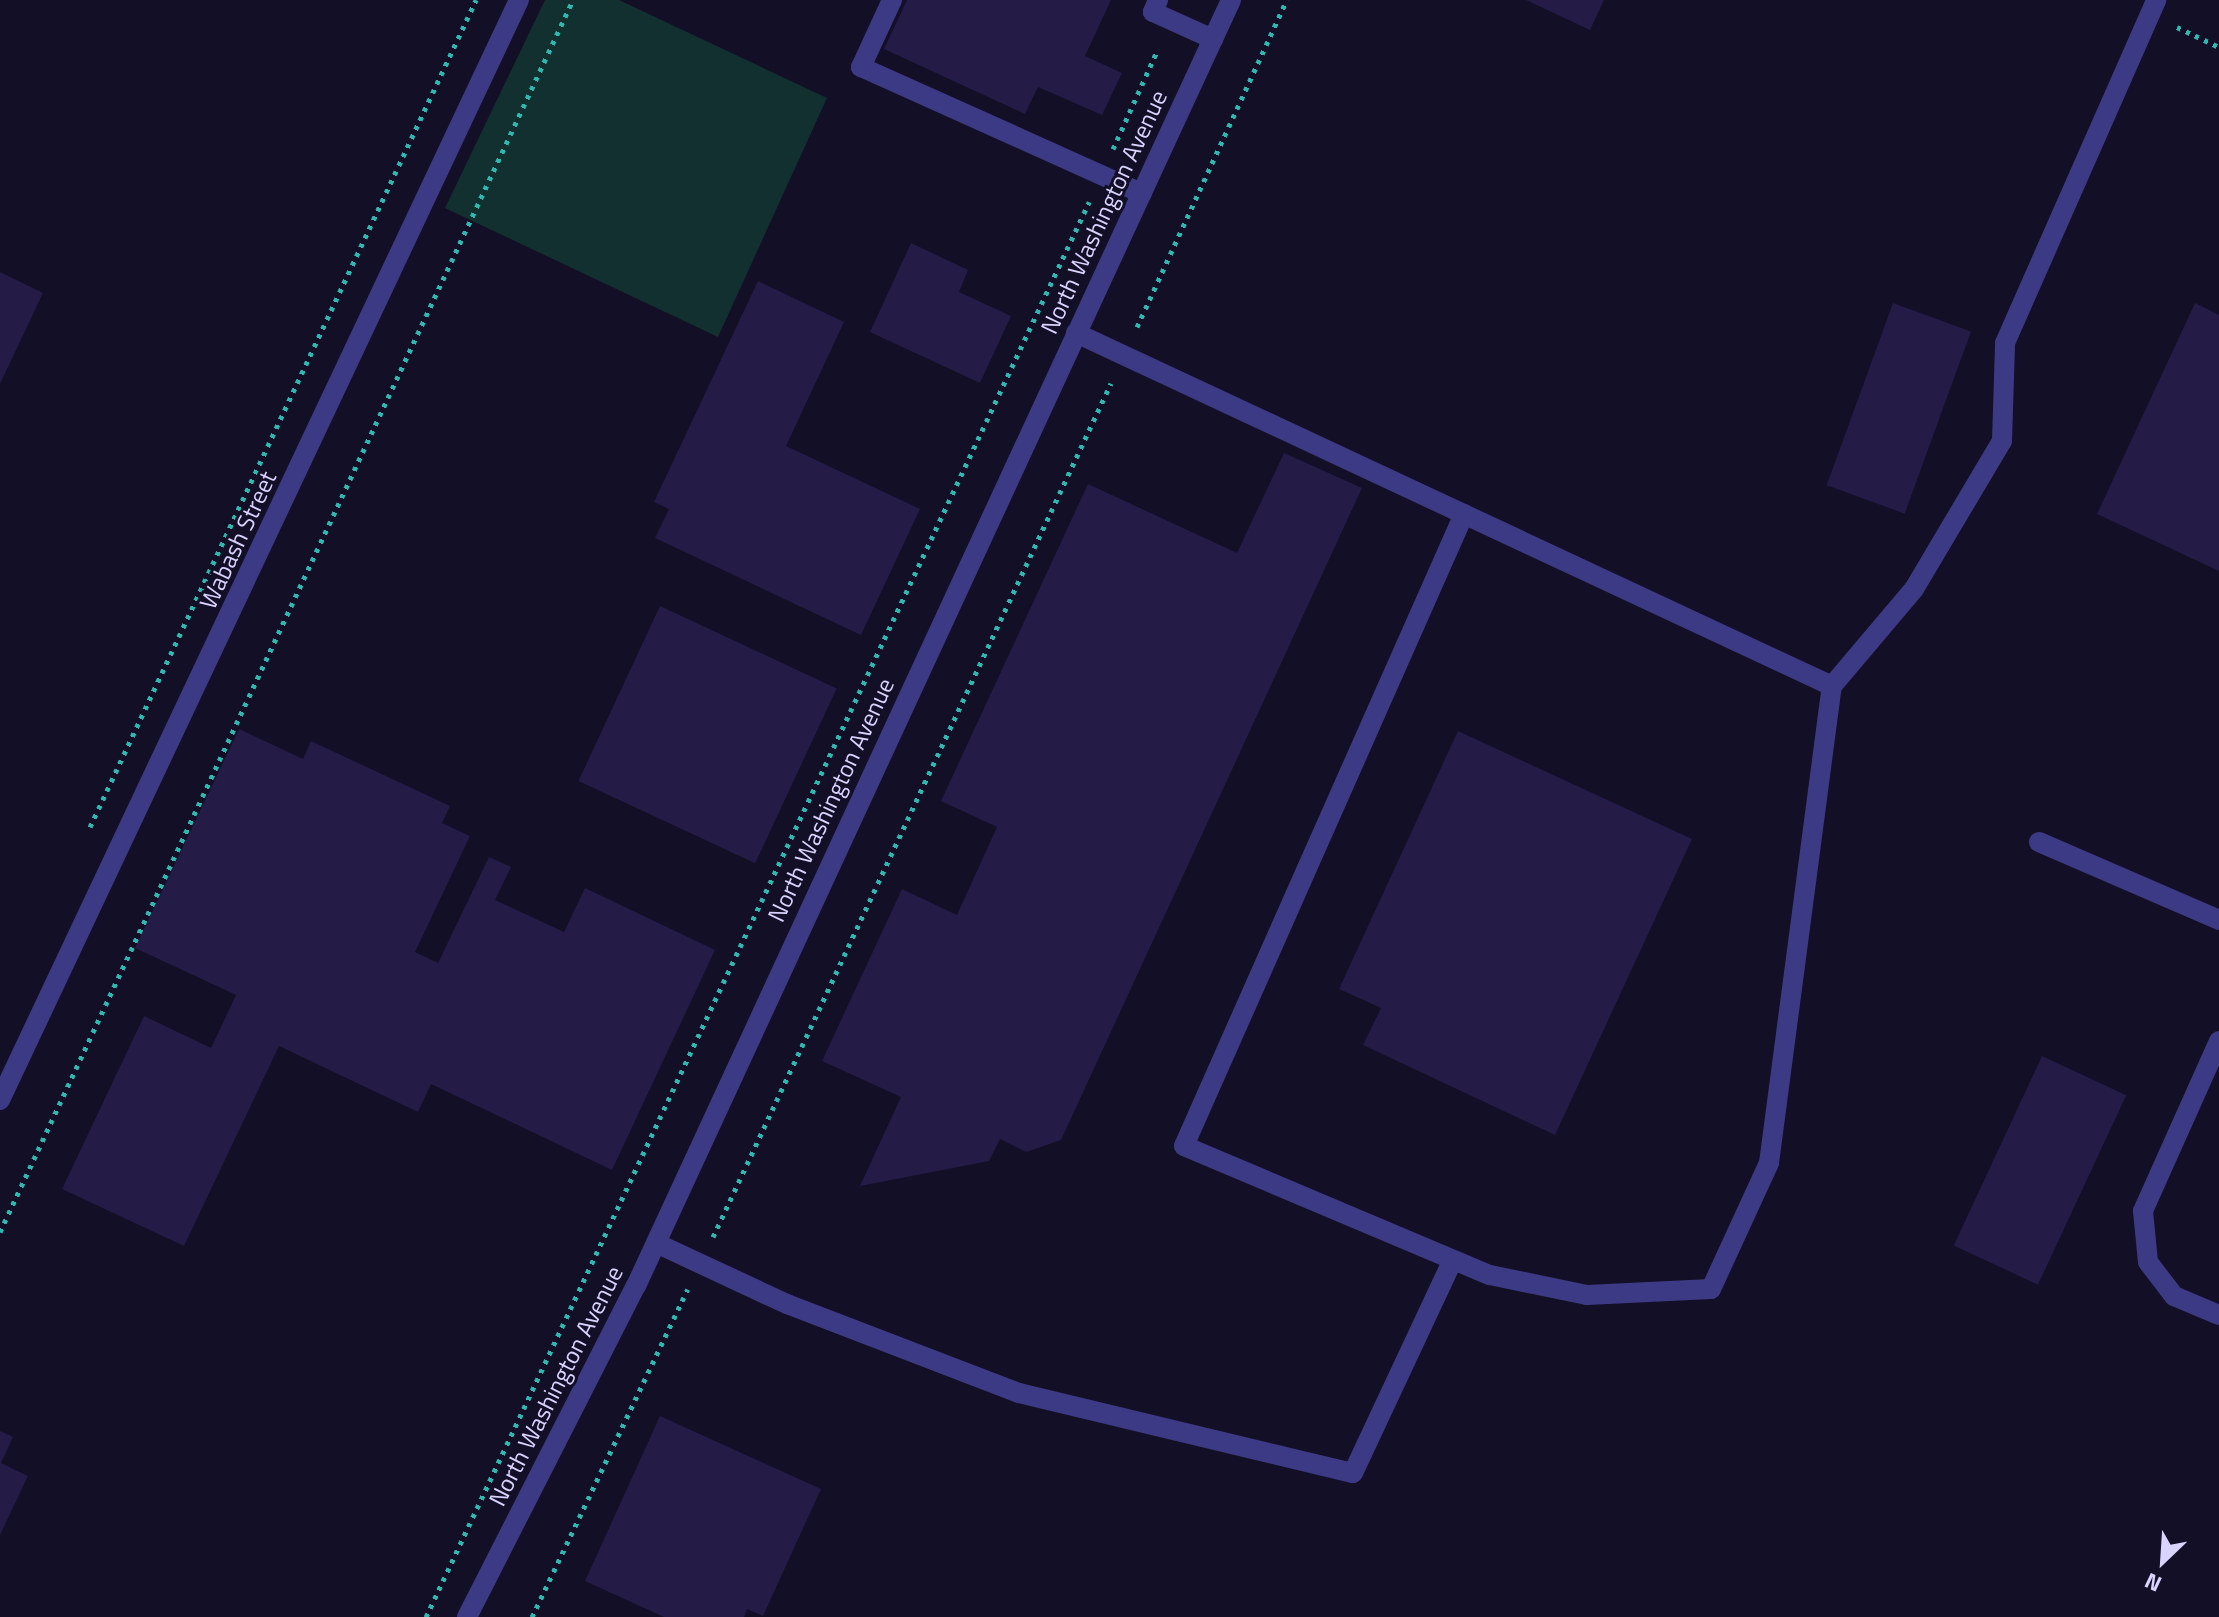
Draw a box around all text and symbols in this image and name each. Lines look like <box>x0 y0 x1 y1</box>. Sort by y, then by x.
street label: North Washington Avenue <box>1035 86 1173 338</box>
street label: Wabash Street <box>194 466 282 614</box>
street label: North Washington Avenue <box>762 674 900 926</box>
street label: North Washington Avenue <box>483 1261 629 1511</box>
north arrow <box>2123 1521 2203 1601</box>
text: N <box>2139 1564 2167 1601</box>

